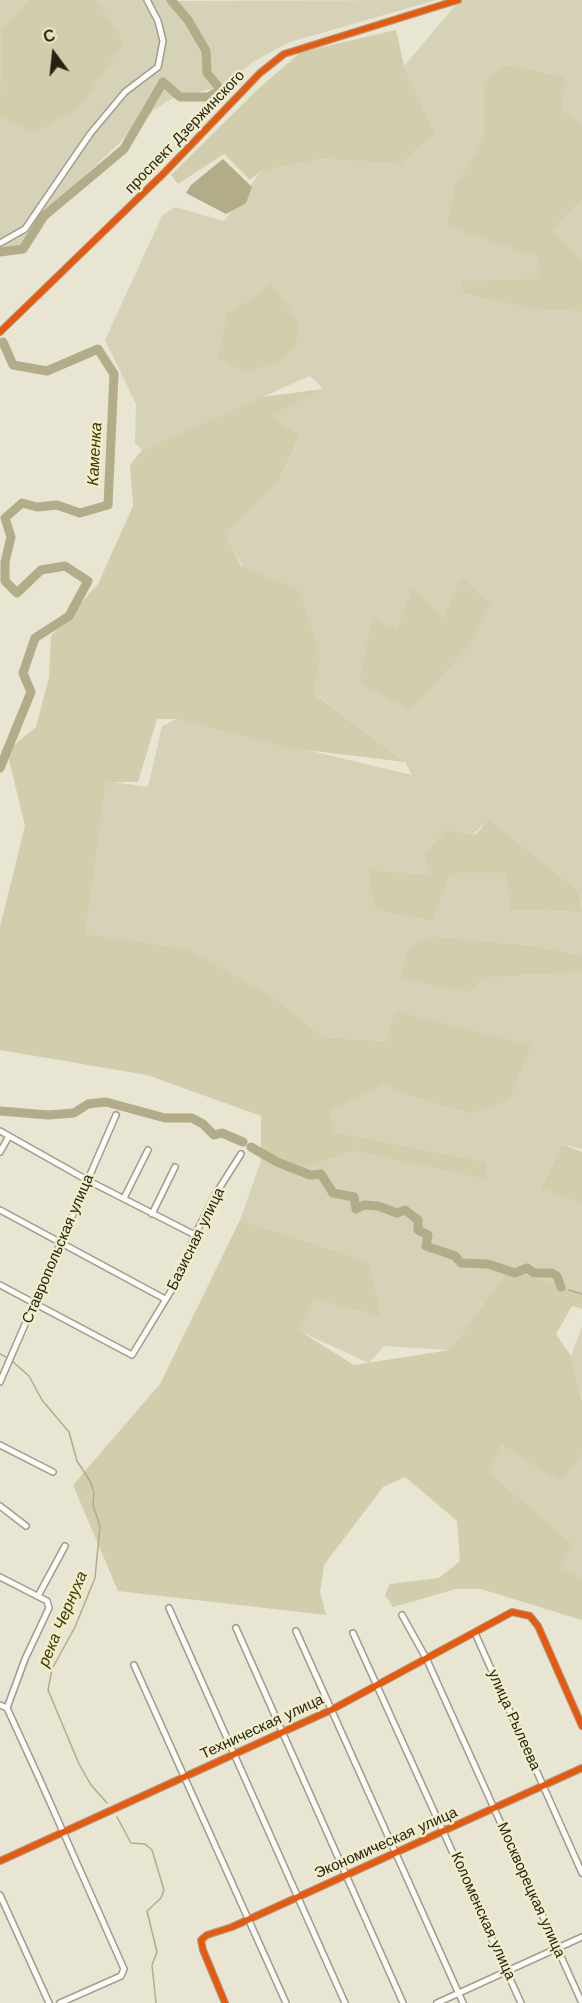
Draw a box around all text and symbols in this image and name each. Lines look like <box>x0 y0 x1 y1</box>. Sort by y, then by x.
north arrow <box>24 24 84 84</box>
text: С <box>41 25 57 47</box>
street label: проспект Дзержинского <box>121 67 249 197</box>
water label: Каменка <box>84 422 106 486</box>
street label: Ставропольская улица <box>18 1172 98 1326</box>
street label: Базисная улица <box>163 1185 229 1293</box>
water label: река Чернуха <box>34 1568 92 1670</box>
street label: улица Рылеева <box>484 1667 544 1773</box>
street label: Техническая улица <box>198 1691 326 1763</box>
street label: Экономическая улица <box>312 1803 460 1883</box>
street label: Москворецкая улица <box>493 1820 569 1960</box>
street label: Коломенская улица <box>447 1849 519 1983</box>

